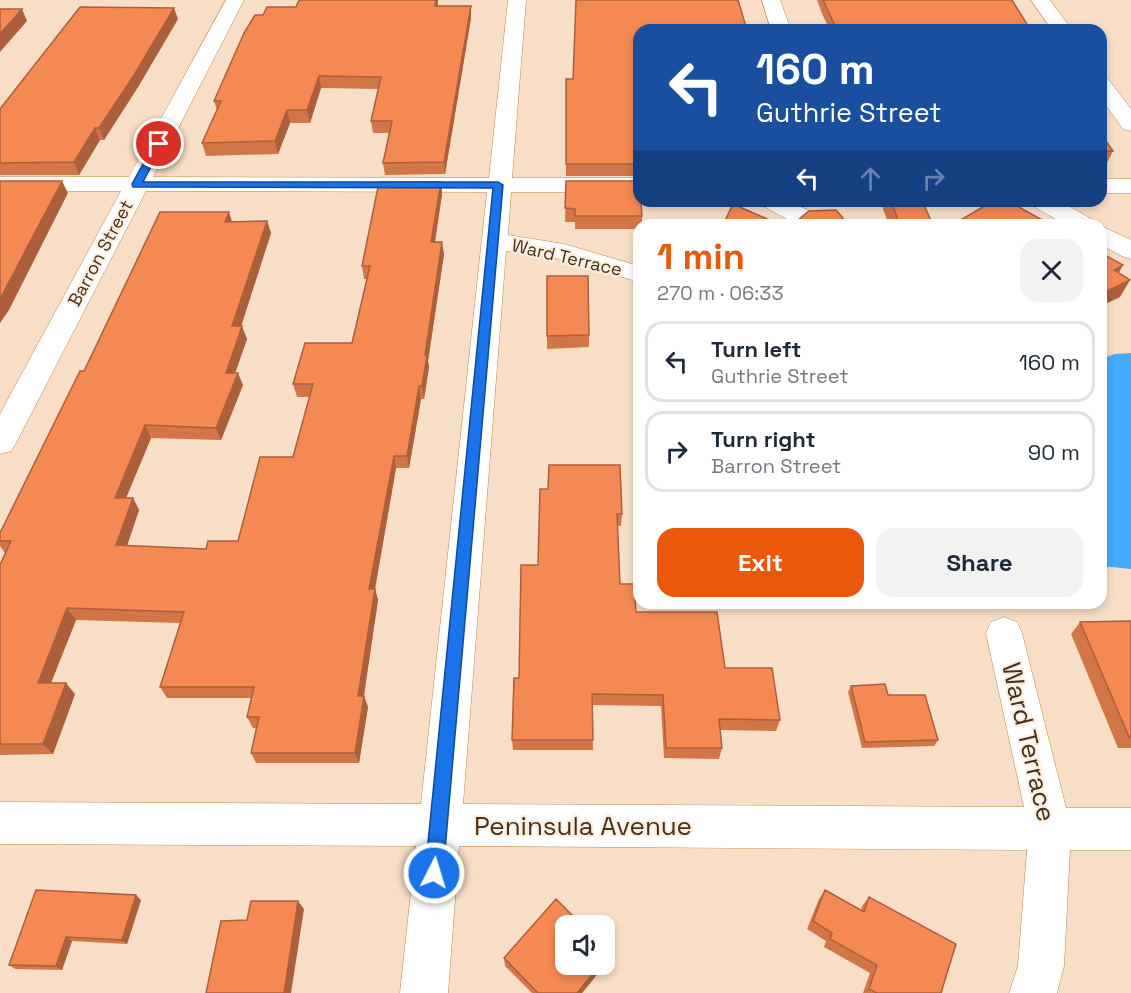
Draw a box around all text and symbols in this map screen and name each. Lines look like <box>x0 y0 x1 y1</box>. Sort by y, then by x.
text: 160 m <box>756 43 875 96</box>
icon: left <box>657 48 735 126</box>
text: Guthrie Street <box>756 95 942 130</box>
pin <box>133 118 184 169</box>
icon: arrive <box>142 127 175 160</box>
icon: left <box>791 162 824 195</box>
icon: ahead <box>854 162 887 195</box>
icon: right <box>917 162 950 195</box>
street label: Barron Street <box>62 196 138 310</box>
street label: Ward Terrace <box>510 233 624 281</box>
text: 1 min <box>657 234 745 280</box>
button: close <box>1020 239 1083 302</box>
text: 270 m · 06:33 <box>657 280 784 306</box>
text: Turn left <box>711 335 801 363</box>
icon: left <box>660 345 693 378</box>
text: 160 m <box>1019 348 1080 376</box>
text: Guthrie Street <box>711 363 848 389</box>
text: Turn right <box>711 425 816 453</box>
icon: right <box>660 435 693 468</box>
text: 90 m <box>1028 438 1080 466</box>
text: Barron Street <box>711 453 841 479</box>
button: Exit <box>657 528 864 597</box>
button: Share <box>876 528 1083 597</box>
street label: Ward Terrace <box>994 659 1064 825</box>
street label: Peninsula Avenue <box>474 809 692 843</box>
position arrow <box>402 841 466 905</box>
map controls <box>555 915 615 975</box>
button: sound <box>555 915 615 975</box>

